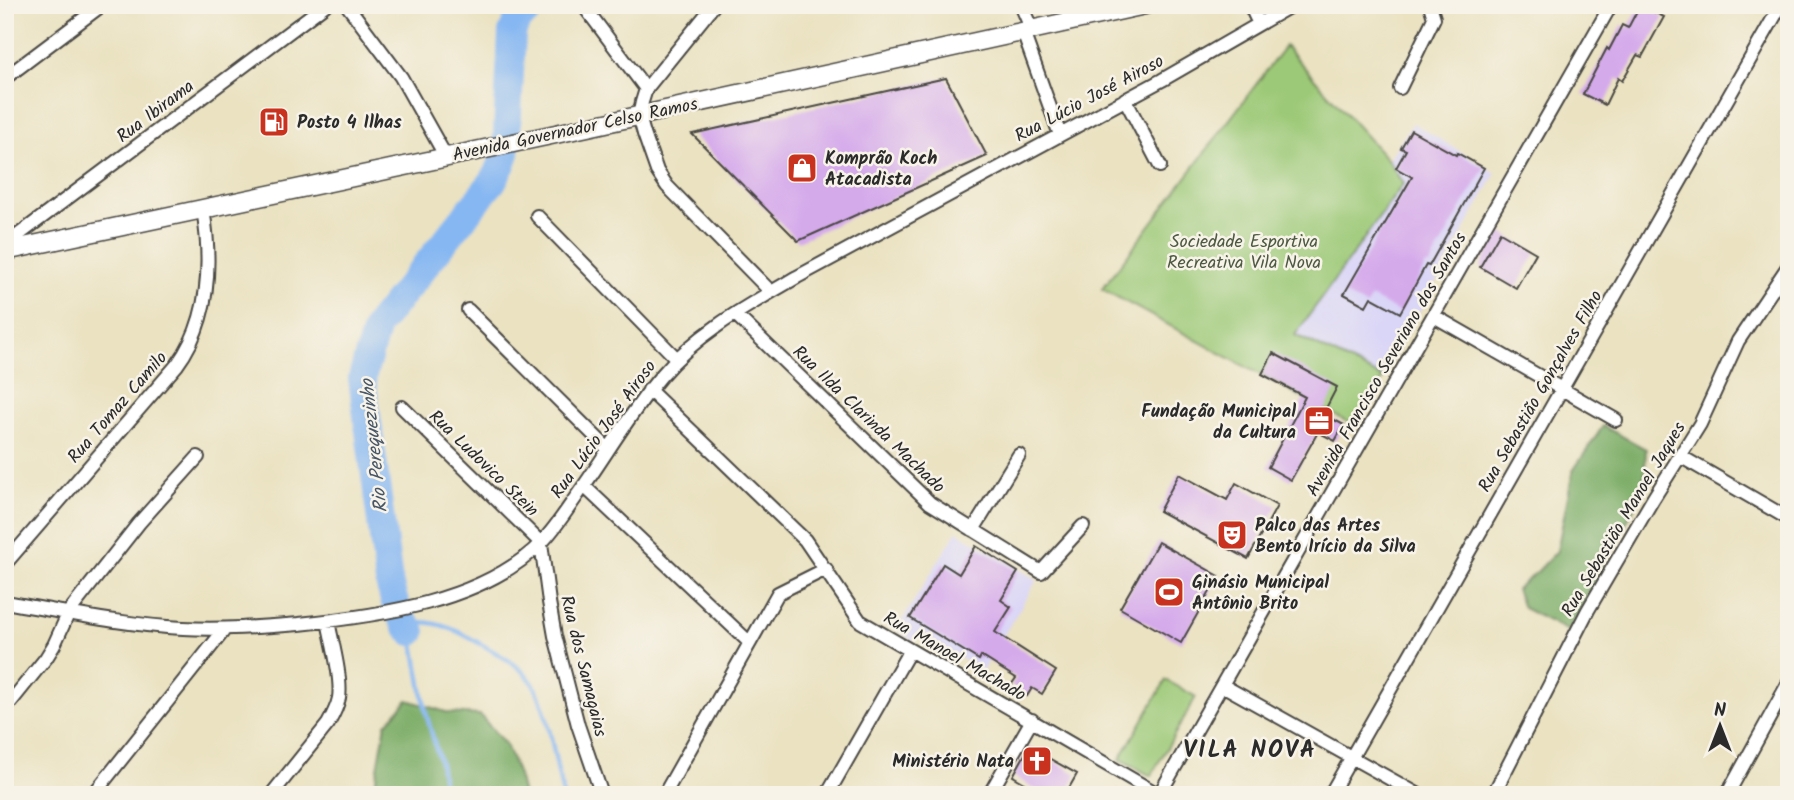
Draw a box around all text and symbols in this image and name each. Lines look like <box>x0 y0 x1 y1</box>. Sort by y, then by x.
street label: Rua Lúcio José Airoso <box>1010 48 1170 151</box>
street label: Rua Ibirama <box>111 73 201 151</box>
street label: Avenida Governador Celso Ramos <box>450 90 701 171</box>
fuel station icon: Posto 4 Ilhas <box>257 105 291 139</box>
place label: Posto 4 Ilhas <box>297 109 402 138</box>
place label: Komprão Koch Atacadista <box>825 145 937 195</box>
shop icon: Komprão Koch Atacadista <box>785 151 819 185</box>
street label: Avenida Francisco Severiano dos Santos <box>1299 227 1475 502</box>
park label: Sociedade Esportiva Recreativa Vila Nova <box>1167 228 1321 278</box>
street label: Rua Sebastião Gonçalves Filho <box>1471 285 1611 498</box>
street label: Rua Ilda Clarinda Machado <box>785 339 951 501</box>
street label: Rua Tomaz Camilo <box>61 345 175 471</box>
street label: Rua Lúcio José Airoso <box>544 354 665 505</box>
water label: Rio Perequezinho <box>353 376 397 514</box>
place label: Fundação Municipal da Cultura <box>1141 398 1296 448</box>
street label: Rua Ludovico Stein <box>421 404 545 525</box>
office icon: Fundação Municipal da Cultura <box>1302 404 1336 438</box>
street label: Rua Sebastião Manoel Jaques <box>1554 416 1694 623</box>
place label: Palco das Artes Bento Irício da Silva <box>1255 512 1416 562</box>
theatre icon: Palco das Artes Bento Irício da Silva <box>1215 518 1249 552</box>
place label: Ginásio Municipal Antônio Brito <box>1192 569 1329 619</box>
sports icon: Ginásio Municipal Antônio Brito <box>1152 575 1186 609</box>
street label: Rua dos Samagaias <box>551 593 614 741</box>
street label: Rua Manoel Machado <box>877 605 1031 710</box>
north arrow <box>1686 692 1756 762</box>
text: N <box>1714 696 1726 726</box>
district label: VILA NOVA <box>1183 731 1317 770</box>
church icon: Ministério Nata <box>1020 744 1054 778</box>
place label: Ministério Nata <box>892 748 1014 777</box>

